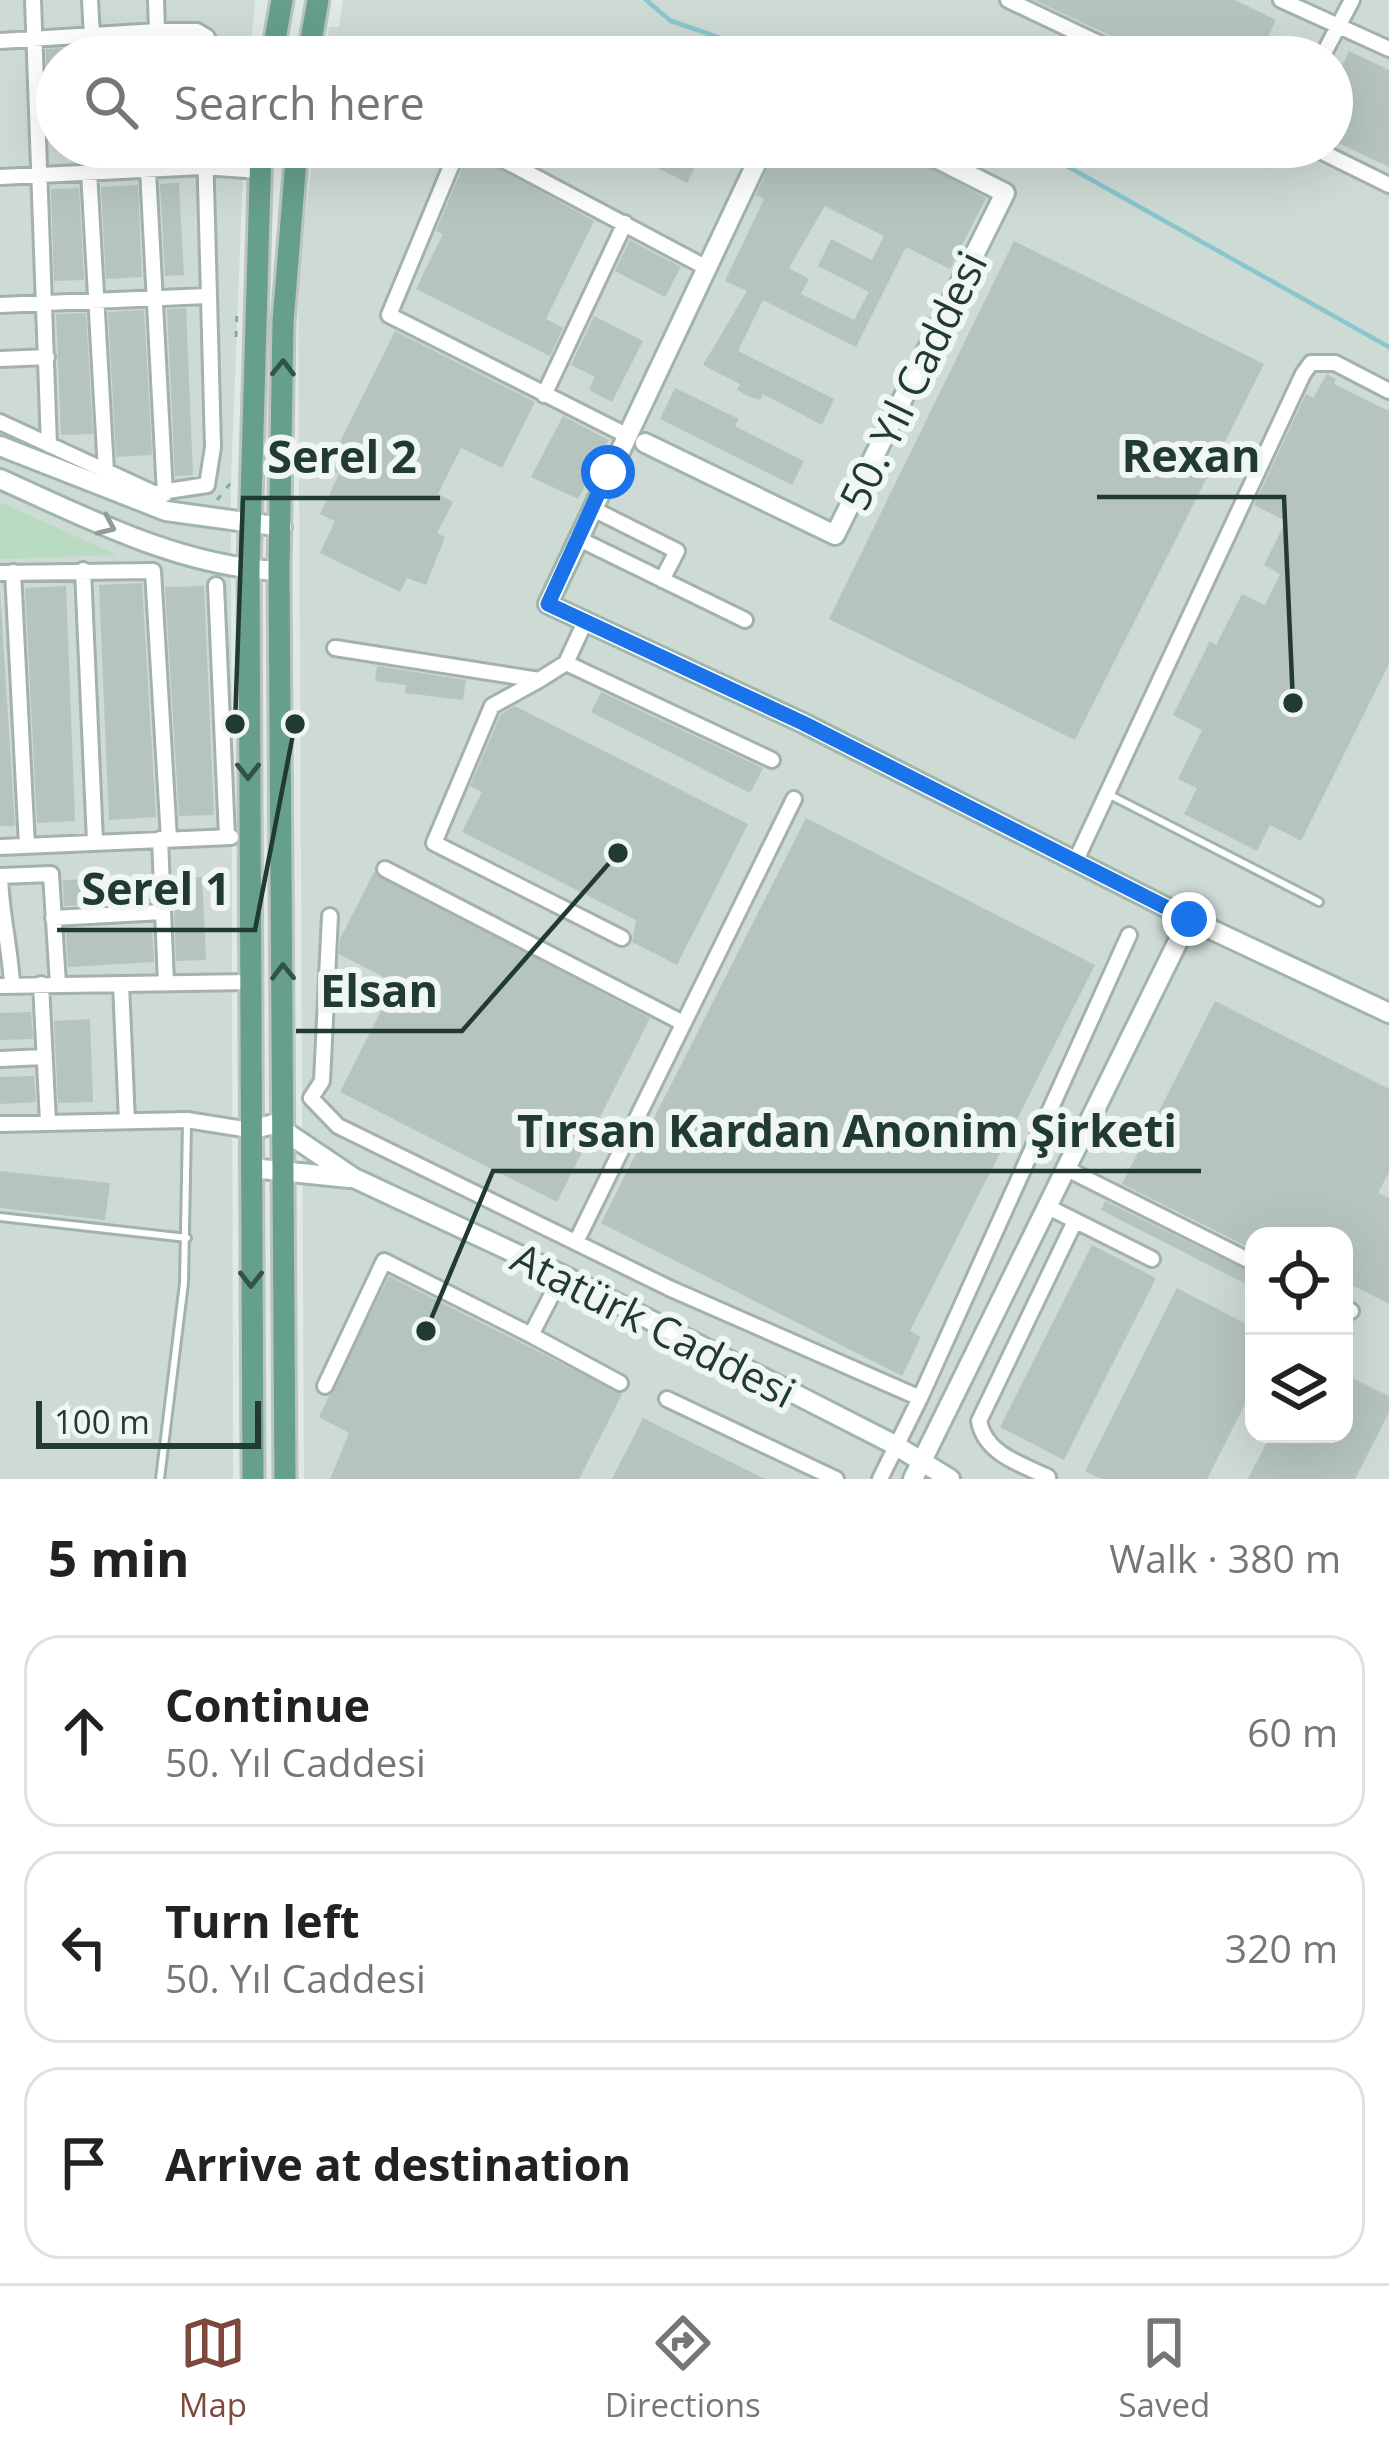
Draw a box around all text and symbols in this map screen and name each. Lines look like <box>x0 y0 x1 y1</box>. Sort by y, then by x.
search box <box>36 36 1353 168</box>
icon: search <box>78 69 144 135</box>
text: Search here <box>174 72 425 133</box>
street label: 50. Yıl Caddesi <box>825 241 999 519</box>
one-way arrow <box>270 358 296 376</box>
callout: Rexan <box>1097 416 1284 497</box>
callout: Serel 2 <box>243 417 440 498</box>
text: Rexan <box>1121 424 1261 485</box>
text: Serel 2 <box>267 425 417 486</box>
route start <box>581 445 635 499</box>
one-way arrow <box>95 511 116 535</box>
one-way arrow <box>236 762 262 781</box>
callout: Serel 1 <box>57 849 255 930</box>
text: Serel 1 <box>81 857 231 918</box>
route end <box>1162 892 1216 946</box>
callout: Elsan <box>296 950 462 1031</box>
text: Elsan <box>320 959 438 1020</box>
one-way arrow <box>270 962 296 980</box>
callout: Tırsan Kardan Anonim Şirketi <box>493 1090 1201 1171</box>
text: Tırsan Kardan Anonim Şirketi <box>517 1099 1177 1160</box>
map controls <box>1245 1227 1353 1443</box>
button: locate <box>1245 1227 1353 1335</box>
street label: Atatürk Caddesi <box>502 1228 806 1420</box>
one-way arrow <box>238 1271 264 1289</box>
button: layers <box>1245 1335 1353 1443</box>
scale bar <box>36 1395 261 1448</box>
text: 100 m <box>54 1399 150 1444</box>
text: 5 min <box>48 1522 190 1592</box>
text: Walk · 380 m <box>1109 1531 1341 1584</box>
text: Continue <box>165 1674 370 1735</box>
icon: ahead <box>51 1698 117 1764</box>
text: 60 m <box>1247 1705 1338 1758</box>
text: 50. Yıl Caddesi <box>165 1735 426 1788</box>
text: Turn left <box>165 1890 360 1951</box>
icon: left <box>51 1914 117 1980</box>
text: 320 m <box>1225 1921 1338 1974</box>
text: 50. Yıl Caddesi <box>165 1951 426 2004</box>
icon: arrive <box>51 2130 117 2196</box>
text: Arrive at destination <box>165 2133 631 2194</box>
tab: Map <box>179 2310 247 2427</box>
tab: Directions <box>605 2310 761 2427</box>
tab: Saved <box>1118 2310 1210 2427</box>

